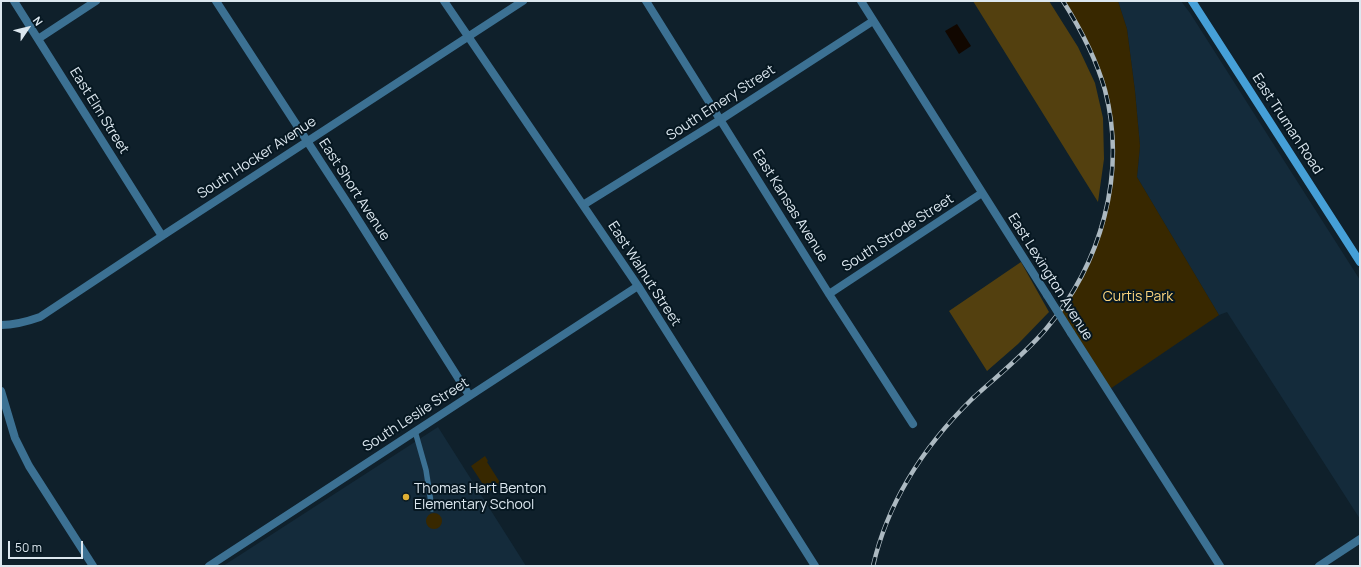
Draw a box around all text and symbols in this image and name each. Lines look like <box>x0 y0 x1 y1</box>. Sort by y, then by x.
north arrow <box>8 8 48 48</box>
text: N <box>30 13 47 28</box>
street label: South Emery Street <box>664 62 778 144</box>
street label: East Elm Street <box>66 65 132 157</box>
street label: East Truman Road <box>1248 71 1326 177</box>
street label: South Hocker Avenue <box>194 113 320 203</box>
street label: East Short Avenue <box>315 136 393 244</box>
street label: East Kansas Avenue <box>749 147 831 265</box>
street label: South Strode Street <box>839 191 957 275</box>
street label: East Lexington Avenue <box>1004 210 1096 344</box>
street label: East Walnut Street <box>604 219 684 329</box>
park label: Curtis Park <box>1103 289 1173 305</box>
street label: South Leslie Street <box>360 374 472 456</box>
place label: Thomas Hart Benton Elementary School <box>414 481 546 514</box>
marker: Thomas Hart Benton Elementary School <box>401 492 411 502</box>
scale bar <box>10 533 85 559</box>
text: 50 m <box>15 539 42 556</box>

